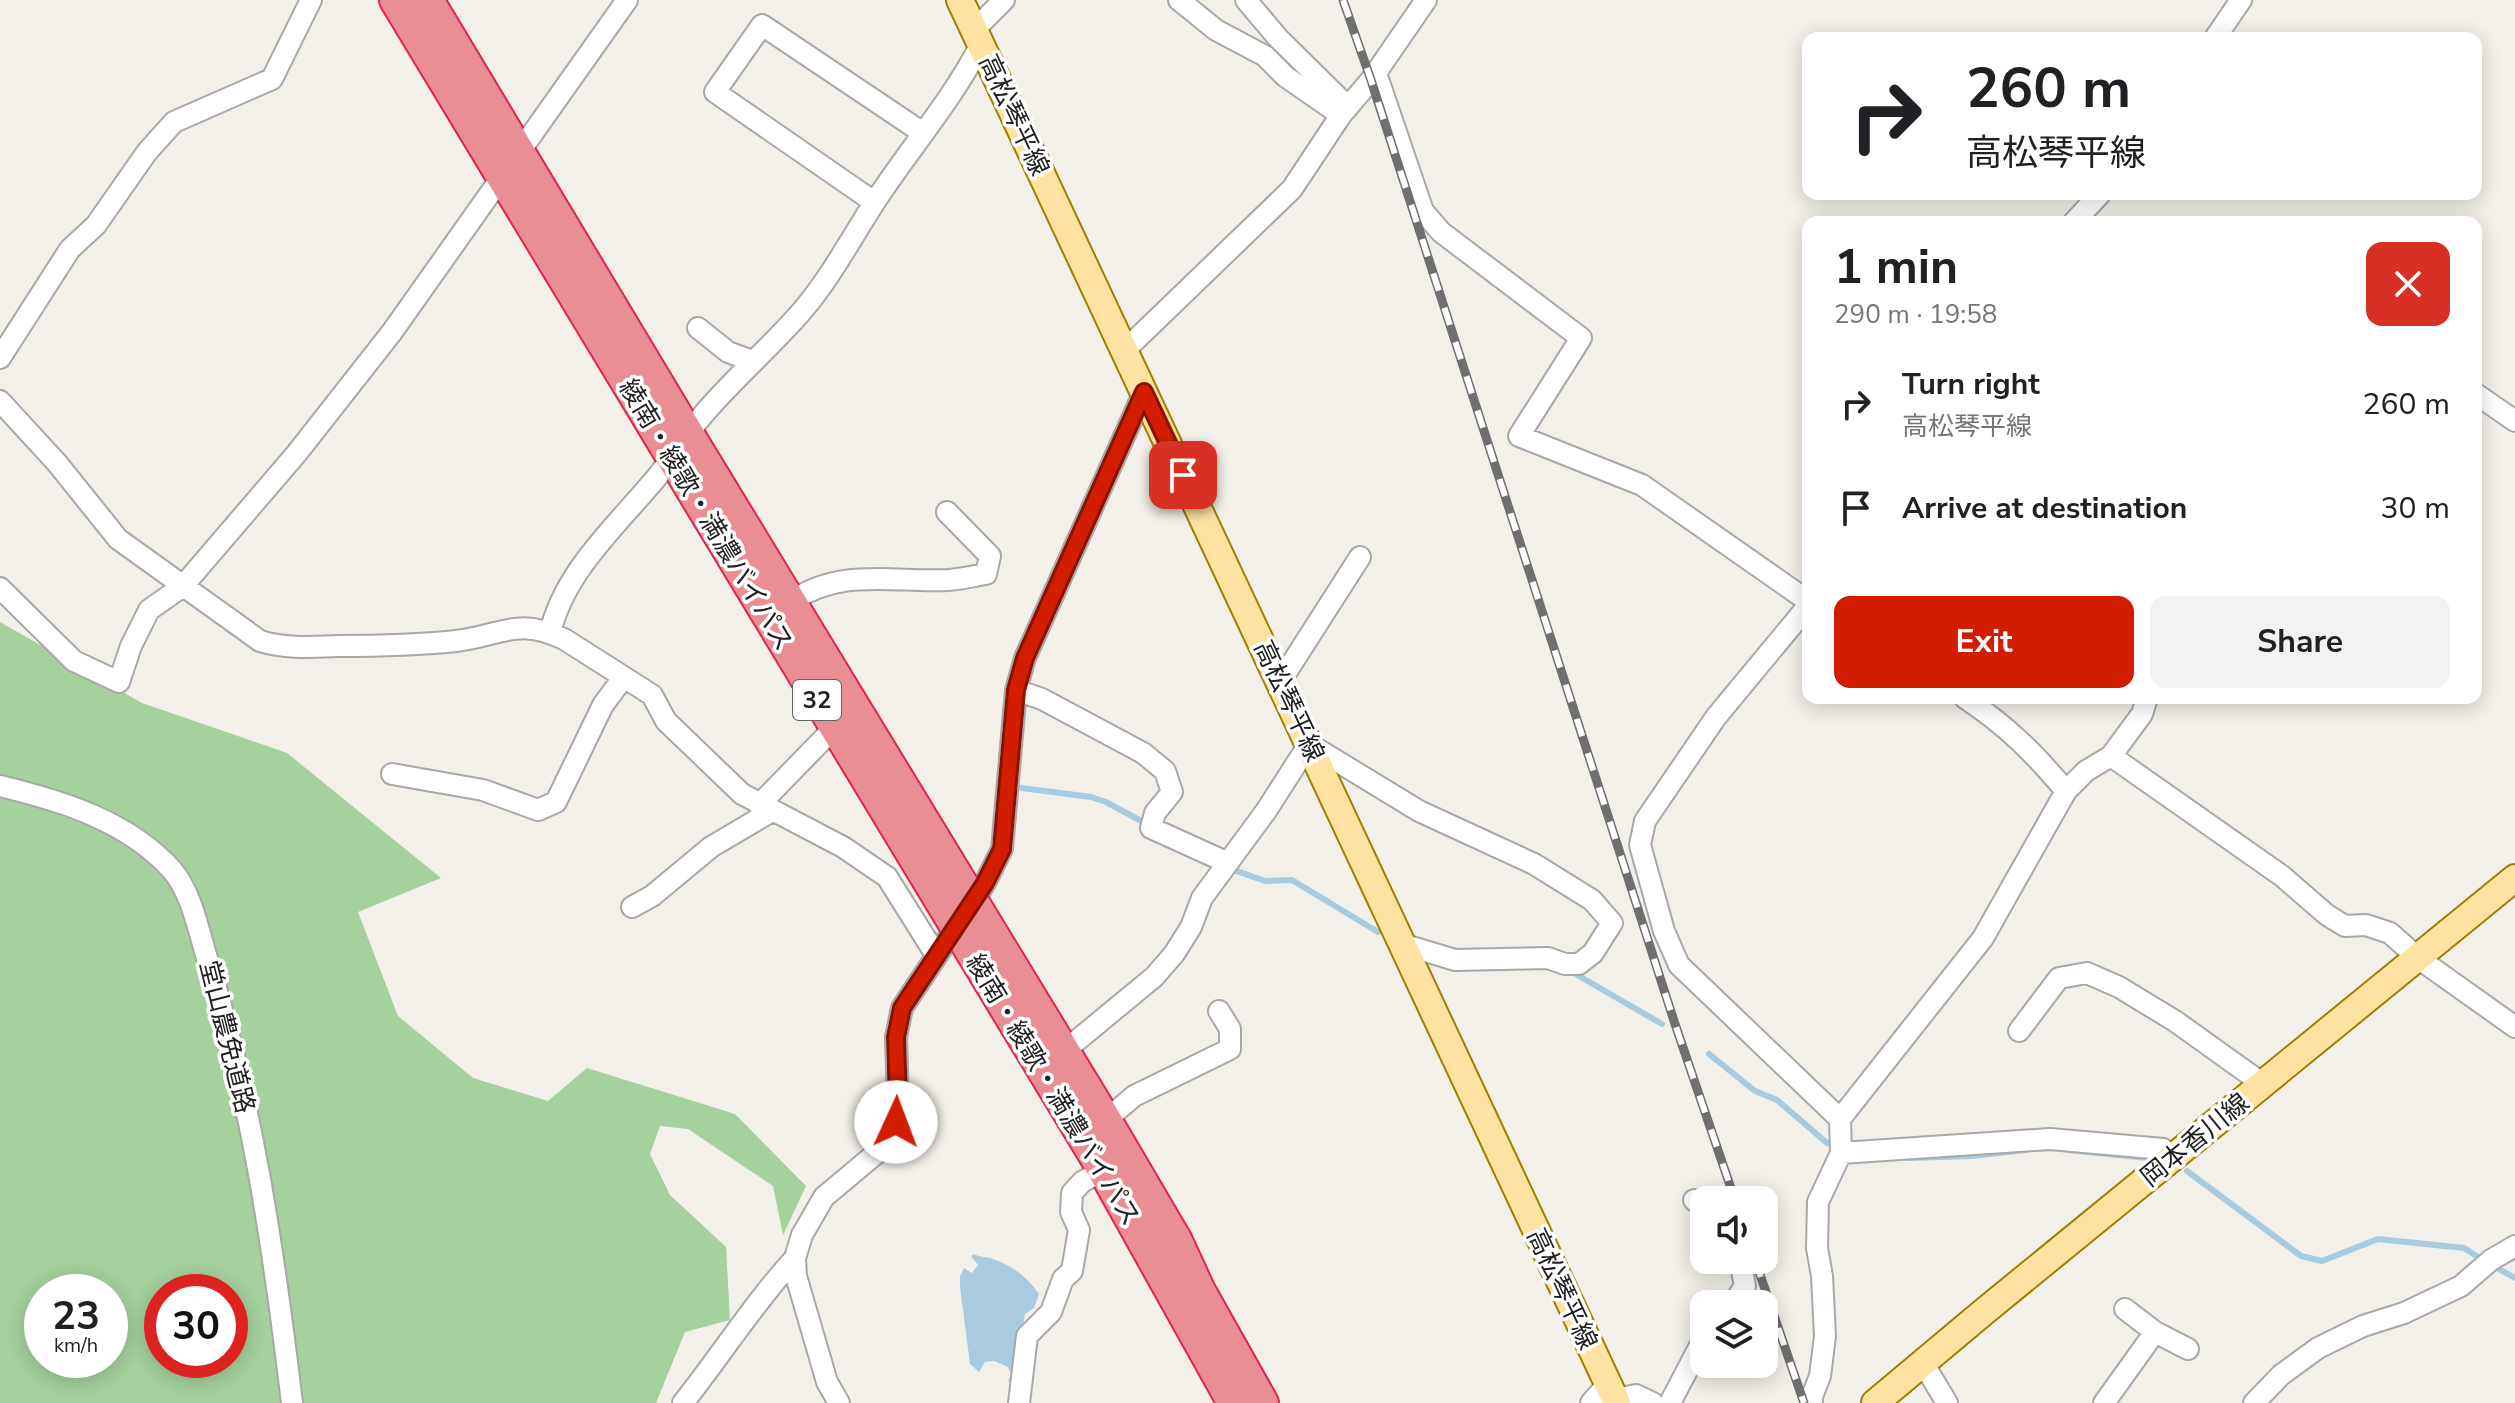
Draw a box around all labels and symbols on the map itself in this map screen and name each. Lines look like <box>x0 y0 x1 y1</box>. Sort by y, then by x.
street label: 高松琴平線 <box>971 49 1057 181</box>
street label: 綾南・綾歌・満濃バイパス <box>611 372 801 658</box>
pin <box>1149 441 1217 509</box>
street label: 高松琴平線 <box>1246 635 1332 767</box>
road number: 32 <box>793 680 841 720</box>
street label: 綾南・綾歌・満濃バイパス <box>958 947 1148 1233</box>
street label: 堂山農免道路 <box>191 957 263 1117</box>
position arrow <box>854 1080 938 1164</box>
street label: 岡本香川線 <box>2133 1085 2257 1195</box>
street label: 高松琴平線 <box>1519 1223 1605 1355</box>
speed limit sign: 30 <box>144 1274 248 1378</box>

